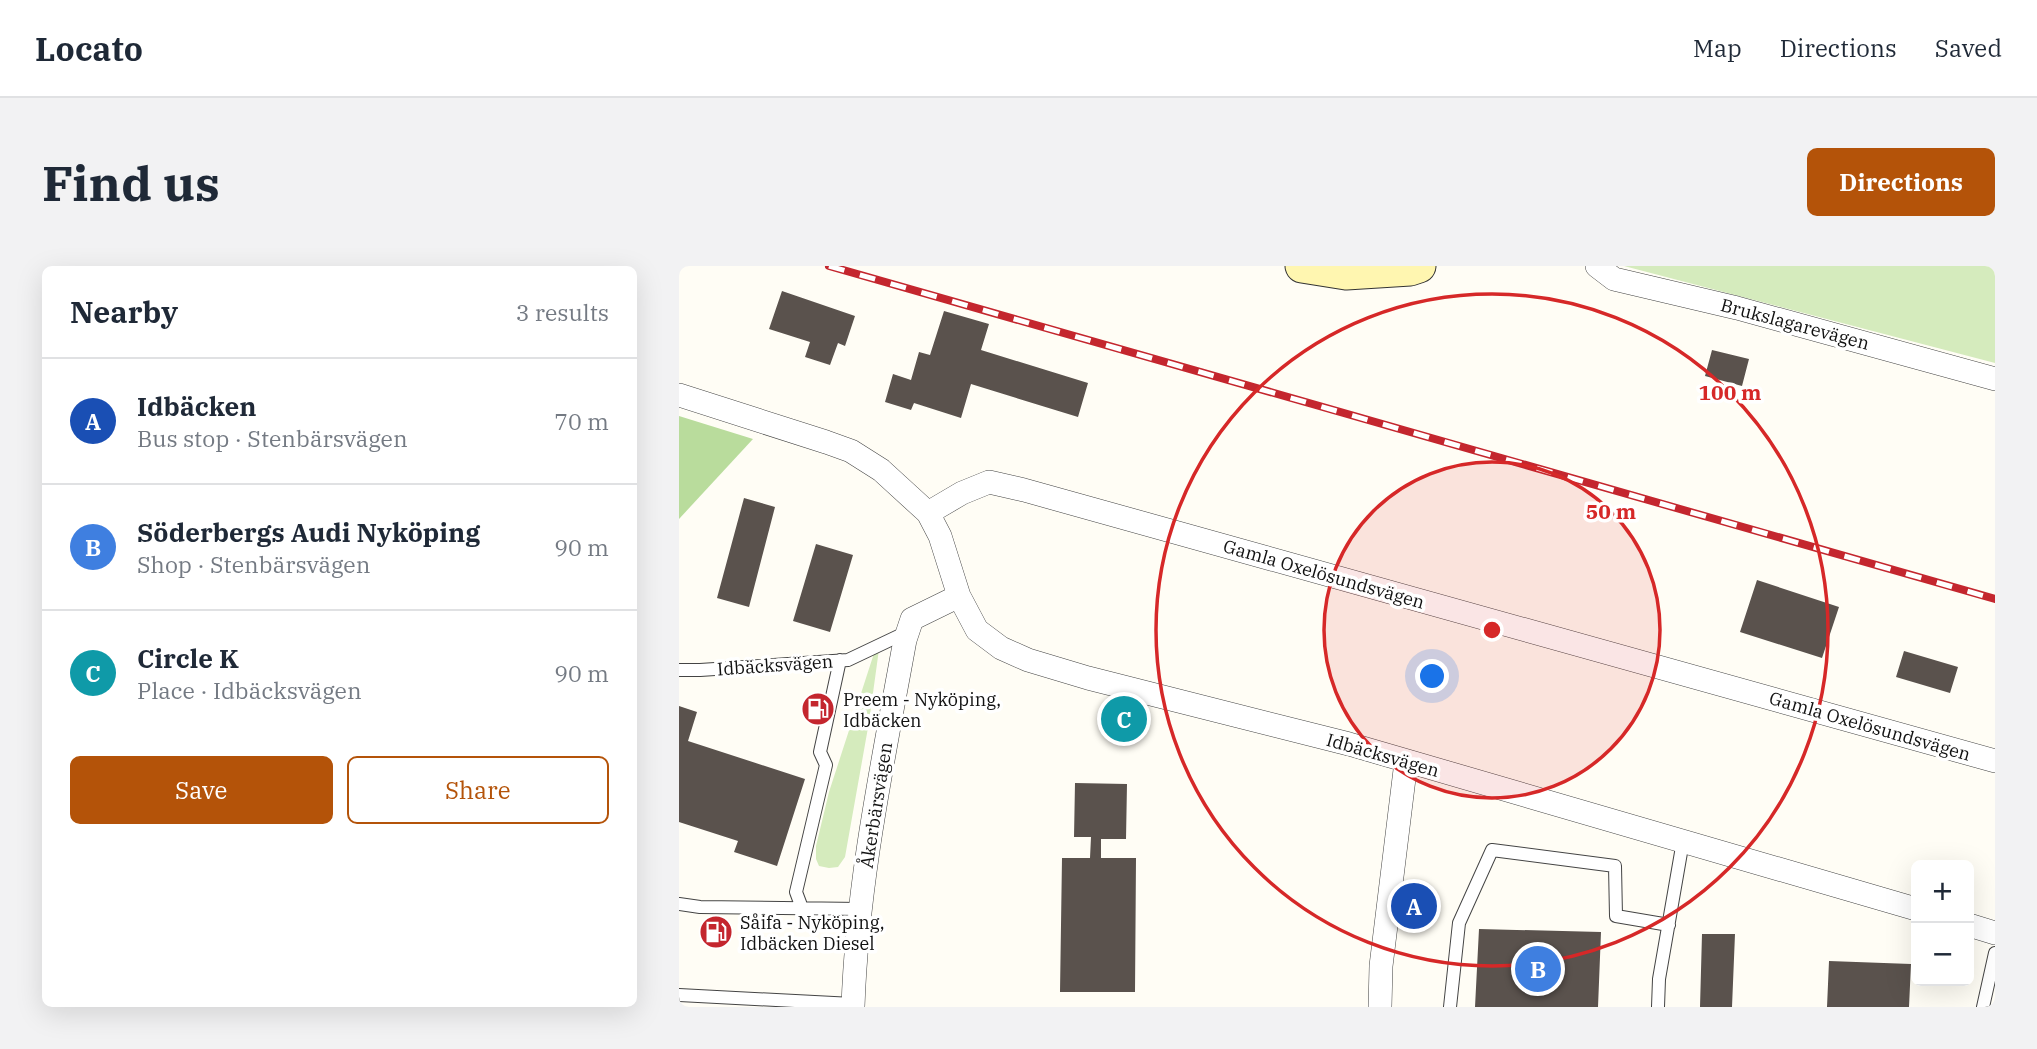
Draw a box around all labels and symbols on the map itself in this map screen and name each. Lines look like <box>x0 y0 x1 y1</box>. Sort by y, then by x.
street label: Brukslagarevägen <box>1718 293 1872 355</box>
text: 100 m <box>1698 378 1762 406</box>
text: 50 m <box>1586 497 1636 525</box>
street label: Gamla Oxelösundsvägen <box>1221 534 1427 614</box>
centre of rings <box>1480 618 1504 642</box>
street label: Idbäcksvägen <box>716 649 834 681</box>
your location <box>1415 659 1449 693</box>
street label: Gamla Oxelösundsvägen <box>1767 686 1973 766</box>
place label: Preem - Nyköping, Idbäcken <box>843 688 1001 732</box>
fuel station icon: Preem - Nyköping, Idbäcken <box>799 690 837 728</box>
pin: C <box>1101 693 1147 745</box>
street label: Idbäcksvägen <box>1324 728 1442 782</box>
street label: Åkerbärsvägen <box>854 740 897 870</box>
pin: A <box>1391 880 1437 932</box>
place label: Såifa - Nyköping, Idbäcken Diesel <box>740 911 885 955</box>
fuel station icon: Såifa - Nyköping, Idbäcken Diesel <box>697 913 735 951</box>
pin: B <box>1515 943 1561 995</box>

